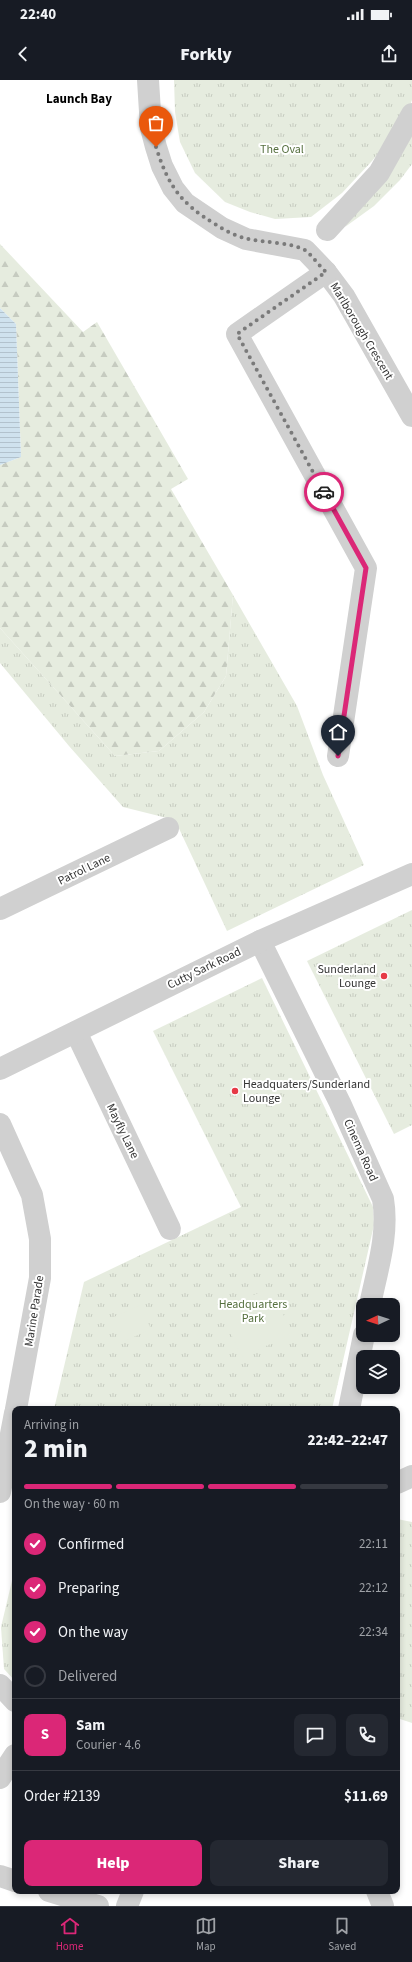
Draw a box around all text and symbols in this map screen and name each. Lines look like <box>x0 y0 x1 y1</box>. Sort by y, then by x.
text: 22:40 <box>20 4 56 25</box>
text: Forkly <box>180 42 232 67</box>
icon: back <box>12 43 34 65</box>
icon: share <box>378 43 400 65</box>
district label: Launch Bay <box>46 90 112 108</box>
pin <box>139 106 173 147</box>
icon: bag <box>145 112 167 134</box>
park label: The Oval <box>260 141 304 158</box>
street label: Marlborough Crescent <box>326 279 397 383</box>
courier <box>304 472 344 512</box>
icon: car <box>313 481 335 503</box>
pin <box>321 715 355 756</box>
icon: home <box>327 721 349 743</box>
street label: Patrol Lane <box>55 849 113 890</box>
street label: Cutty Sark Road <box>165 943 244 994</box>
place label: Sunderland Lounge <box>317 961 376 992</box>
marker: Sunderland Lounge <box>379 971 389 981</box>
place label: Headquaters/Sunderland Lounge <box>243 1076 370 1107</box>
marker: Headquaters/Sunderland Lounge <box>230 1086 240 1096</box>
street label: Mayfly Lane <box>102 1101 143 1162</box>
street label: Cinema Road <box>339 1116 382 1184</box>
street label: Marine Parade <box>20 1274 49 1348</box>
park label: Headquarters Park <box>219 1296 287 1327</box>
north arrow <box>356 1298 400 1342</box>
map controls <box>356 1298 400 1394</box>
button: layers <box>356 1350 400 1394</box>
text: Arriving in <box>24 1416 79 1434</box>
text: 2 min <box>24 1430 88 1467</box>
text: 22:42–22:47 <box>307 1430 388 1451</box>
text: On the way · 60 m <box>24 1495 119 1513</box>
icon: check <box>24 1533 46 1555</box>
text: Confirmed <box>58 1534 124 1555</box>
text: 22:11 <box>359 1535 388 1553</box>
icon: check <box>24 1577 46 1599</box>
text: Preparing <box>58 1578 119 1599</box>
text: 22:12 <box>359 1579 388 1597</box>
icon: check <box>24 1621 46 1643</box>
text: On the way <box>58 1622 128 1643</box>
text: 22:34 <box>359 1623 388 1641</box>
text: Delivered <box>58 1666 117 1687</box>
button: chat <box>294 1714 336 1756</box>
button: phone <box>346 1714 388 1756</box>
text: Sam <box>76 1715 105 1736</box>
text: S <box>41 1724 49 1745</box>
text: Courier · 4.6 <box>76 1736 141 1754</box>
text: Order #2139 <box>24 1786 100 1807</box>
text: $11.69 <box>344 1786 388 1807</box>
button: Help <box>24 1840 202 1886</box>
button: Share <box>210 1840 388 1886</box>
tab: Home <box>56 1915 83 1954</box>
tab: Map <box>195 1915 217 1954</box>
tab: Saved <box>328 1915 356 1954</box>

